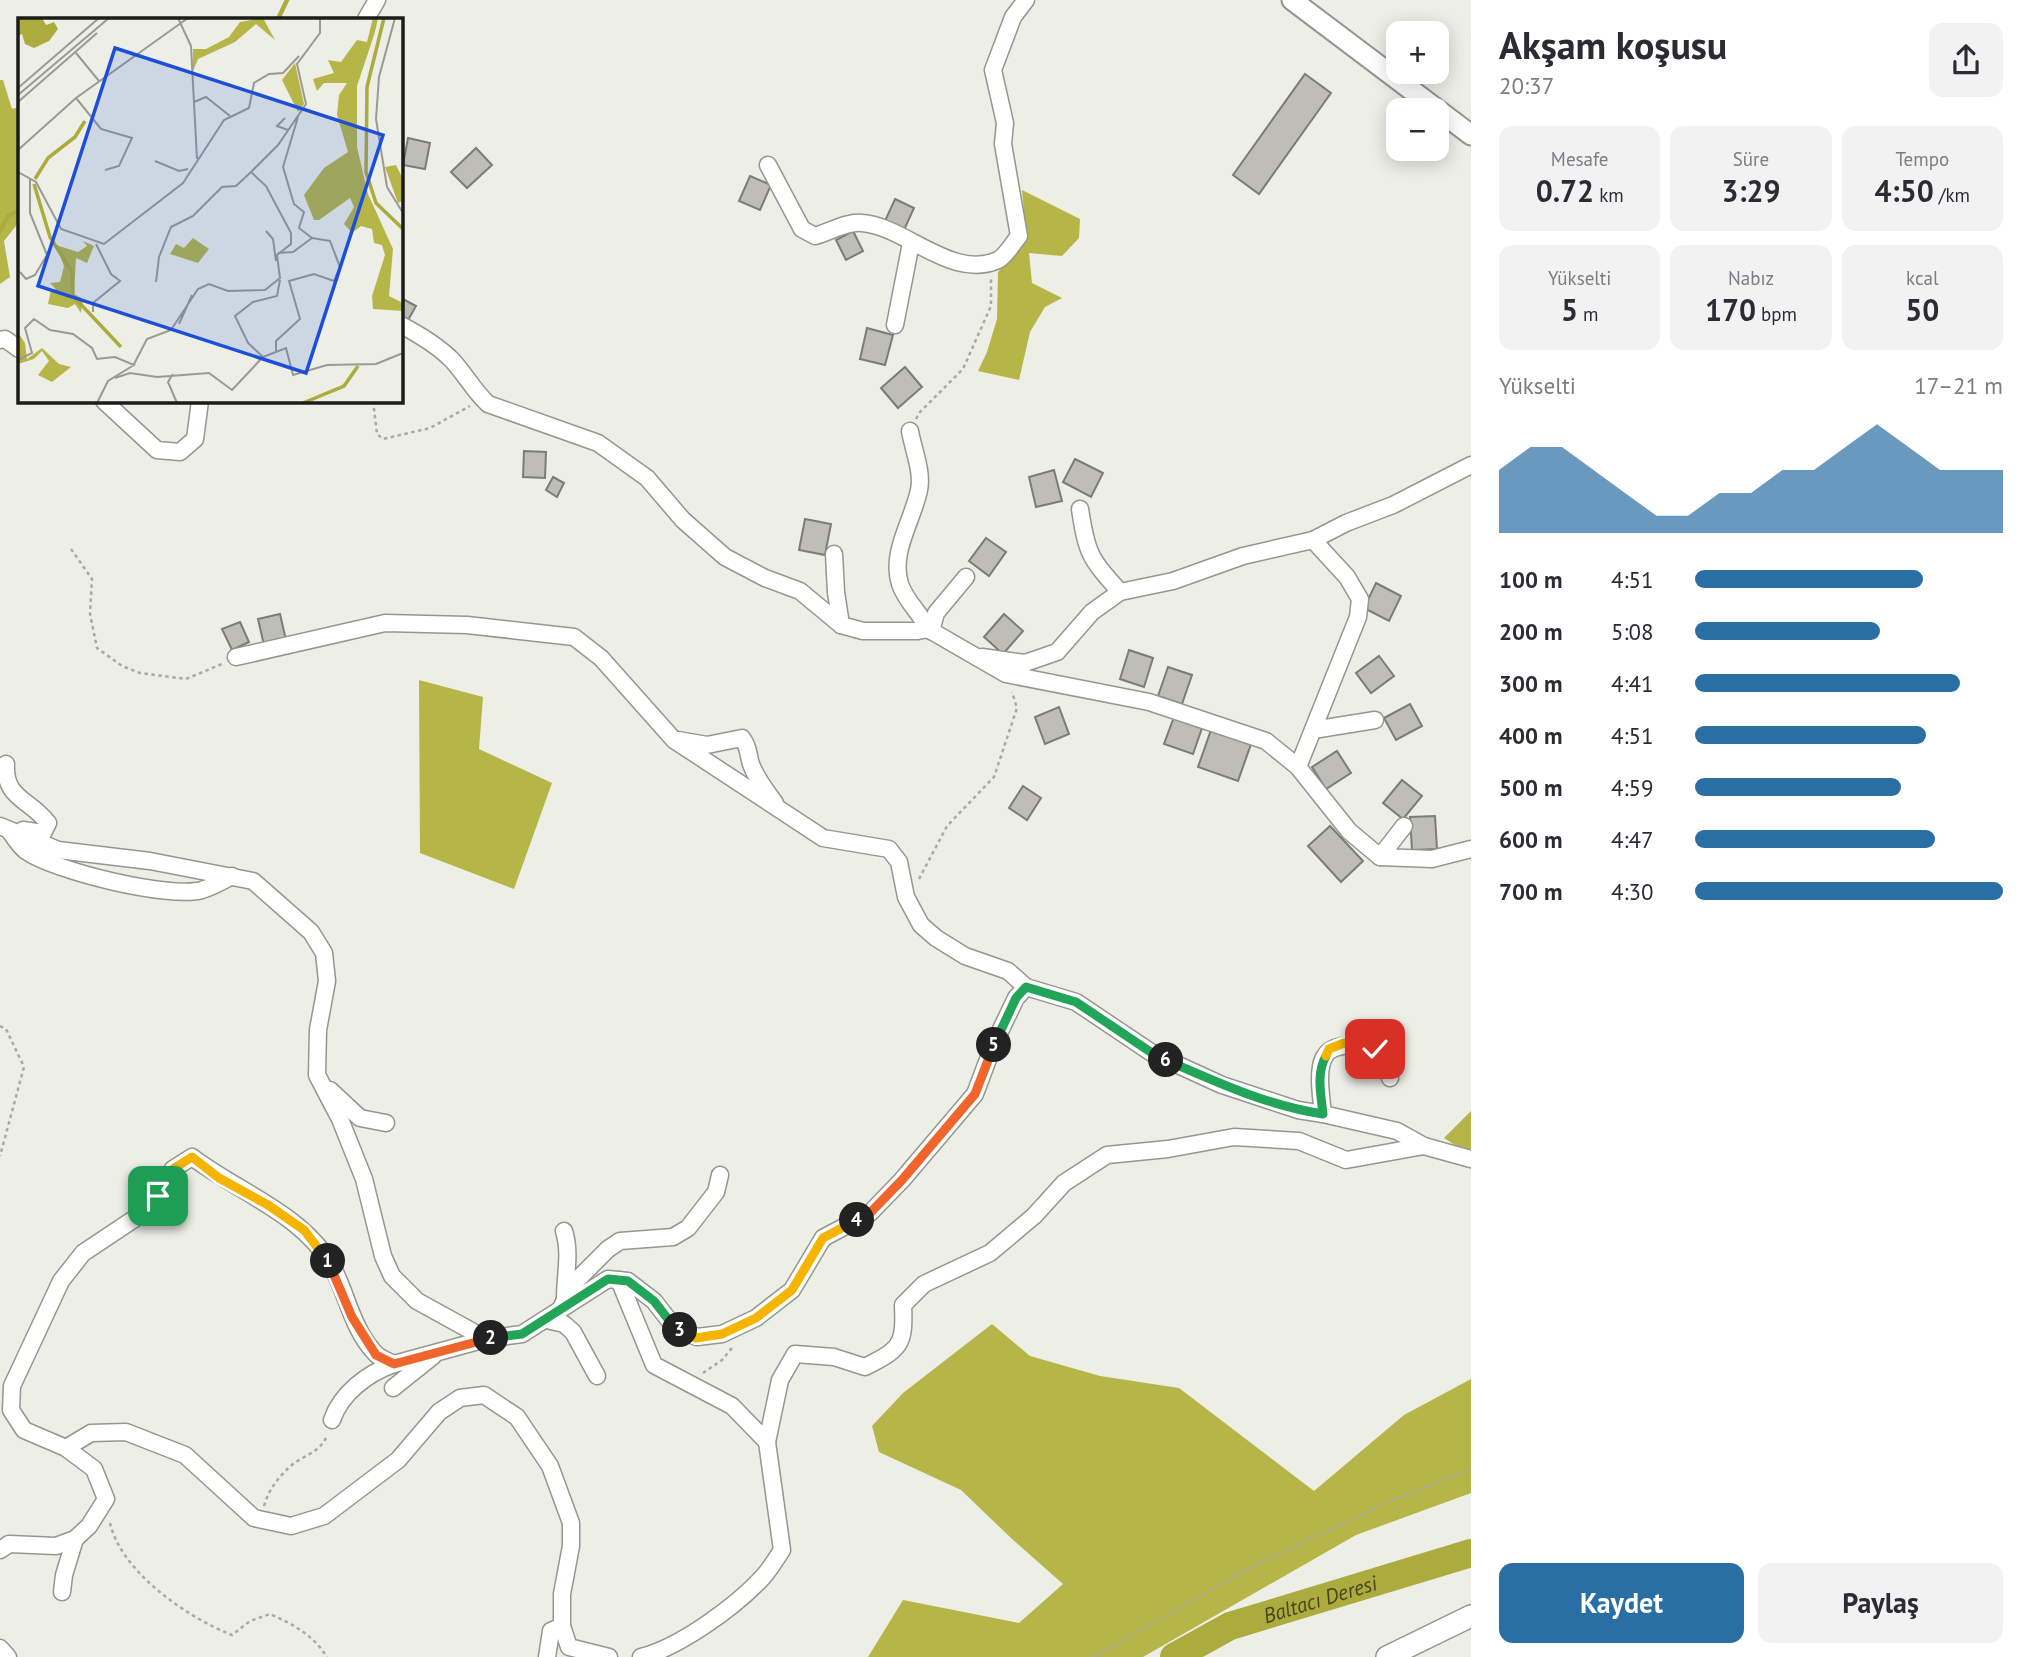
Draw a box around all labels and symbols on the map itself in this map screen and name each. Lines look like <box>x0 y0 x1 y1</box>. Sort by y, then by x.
inset map <box>18 18 402 402</box>
pin <box>1345 1019 1405 1079</box>
pin: 5 <box>976 1028 1012 1062</box>
pin: 6 <box>1148 1042 1184 1078</box>
pin <box>128 1166 188 1226</box>
pin: 4 <box>840 1202 874 1238</box>
pin: 1 <box>310 1244 346 1278</box>
pin: 3 <box>662 1312 698 1348</box>
pin: 2 <box>474 1320 508 1356</box>
water label: Baltacı Deresi <box>1260 1569 1381 1629</box>

